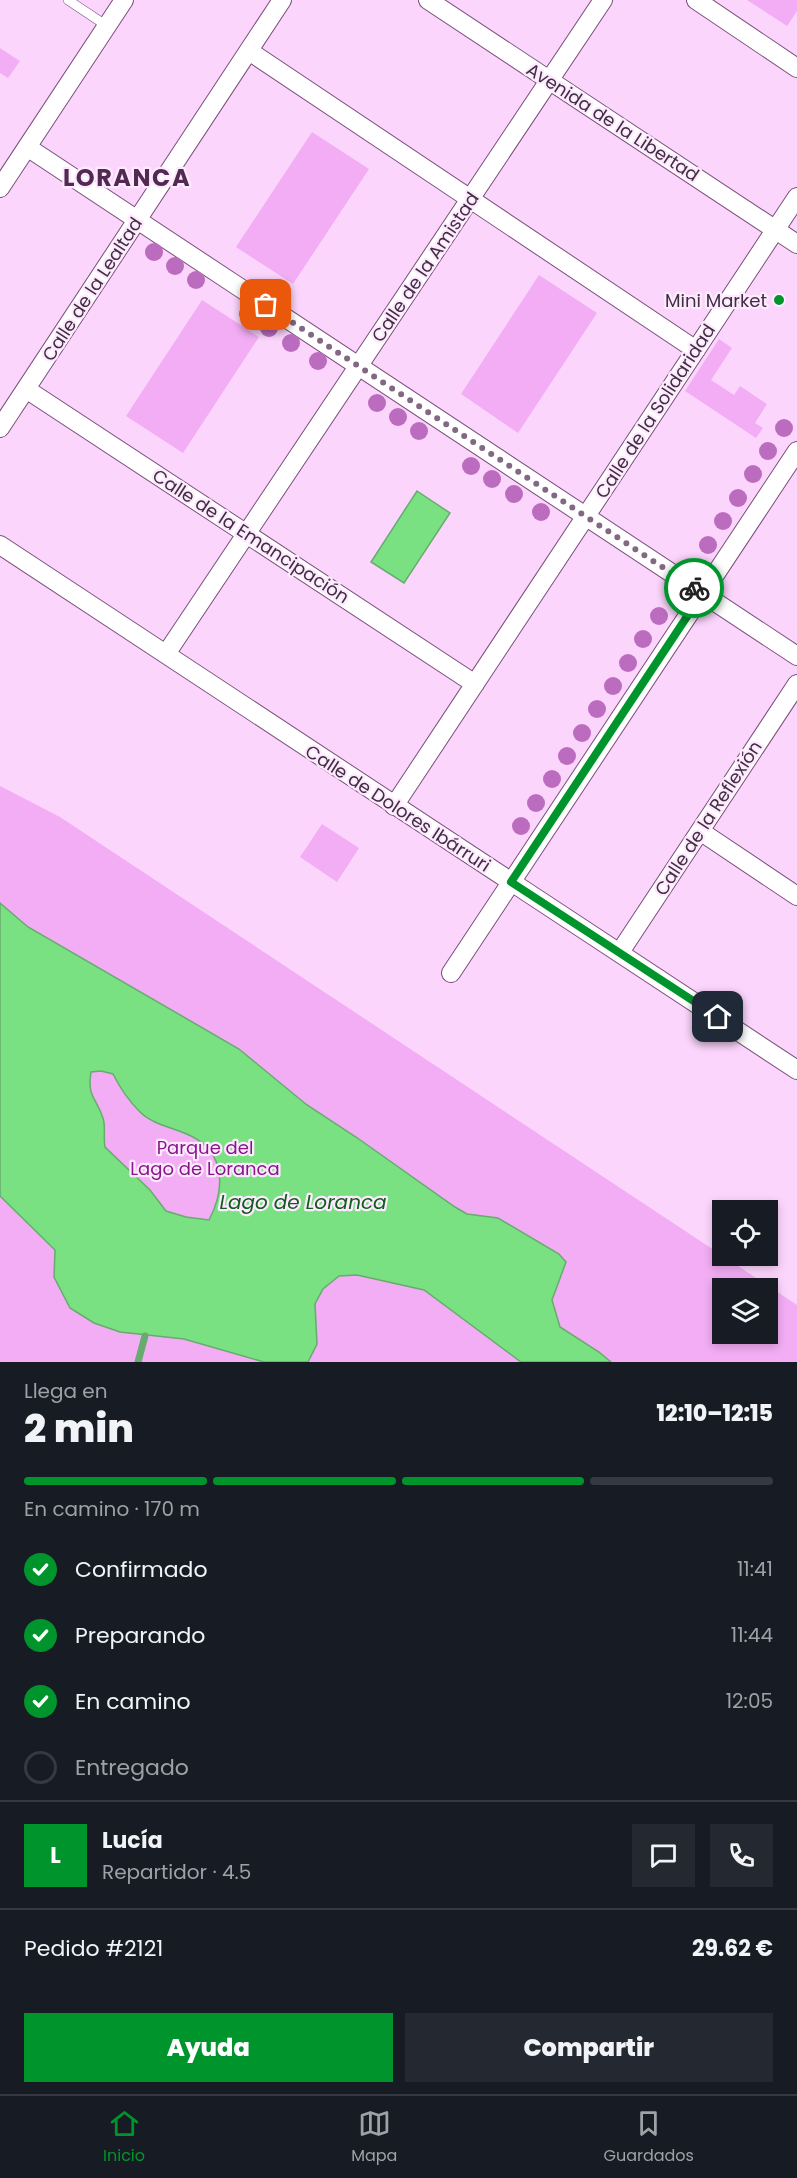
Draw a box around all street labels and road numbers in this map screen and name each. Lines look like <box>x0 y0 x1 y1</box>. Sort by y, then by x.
street label: Avenida de la Libertad <box>522 57 704 187</box>
street label: Calle de la Amistad <box>365 187 485 347</box>
street label: Calle de la Lealtad <box>36 212 148 366</box>
street label: Calle de la Solidaridad <box>589 319 721 503</box>
street label: Calle de la Emancipación <box>148 463 354 609</box>
street label: Calle de la Reflexión <box>648 736 768 900</box>
street label: Calle de Dolores Ibárruri <box>301 739 495 877</box>

